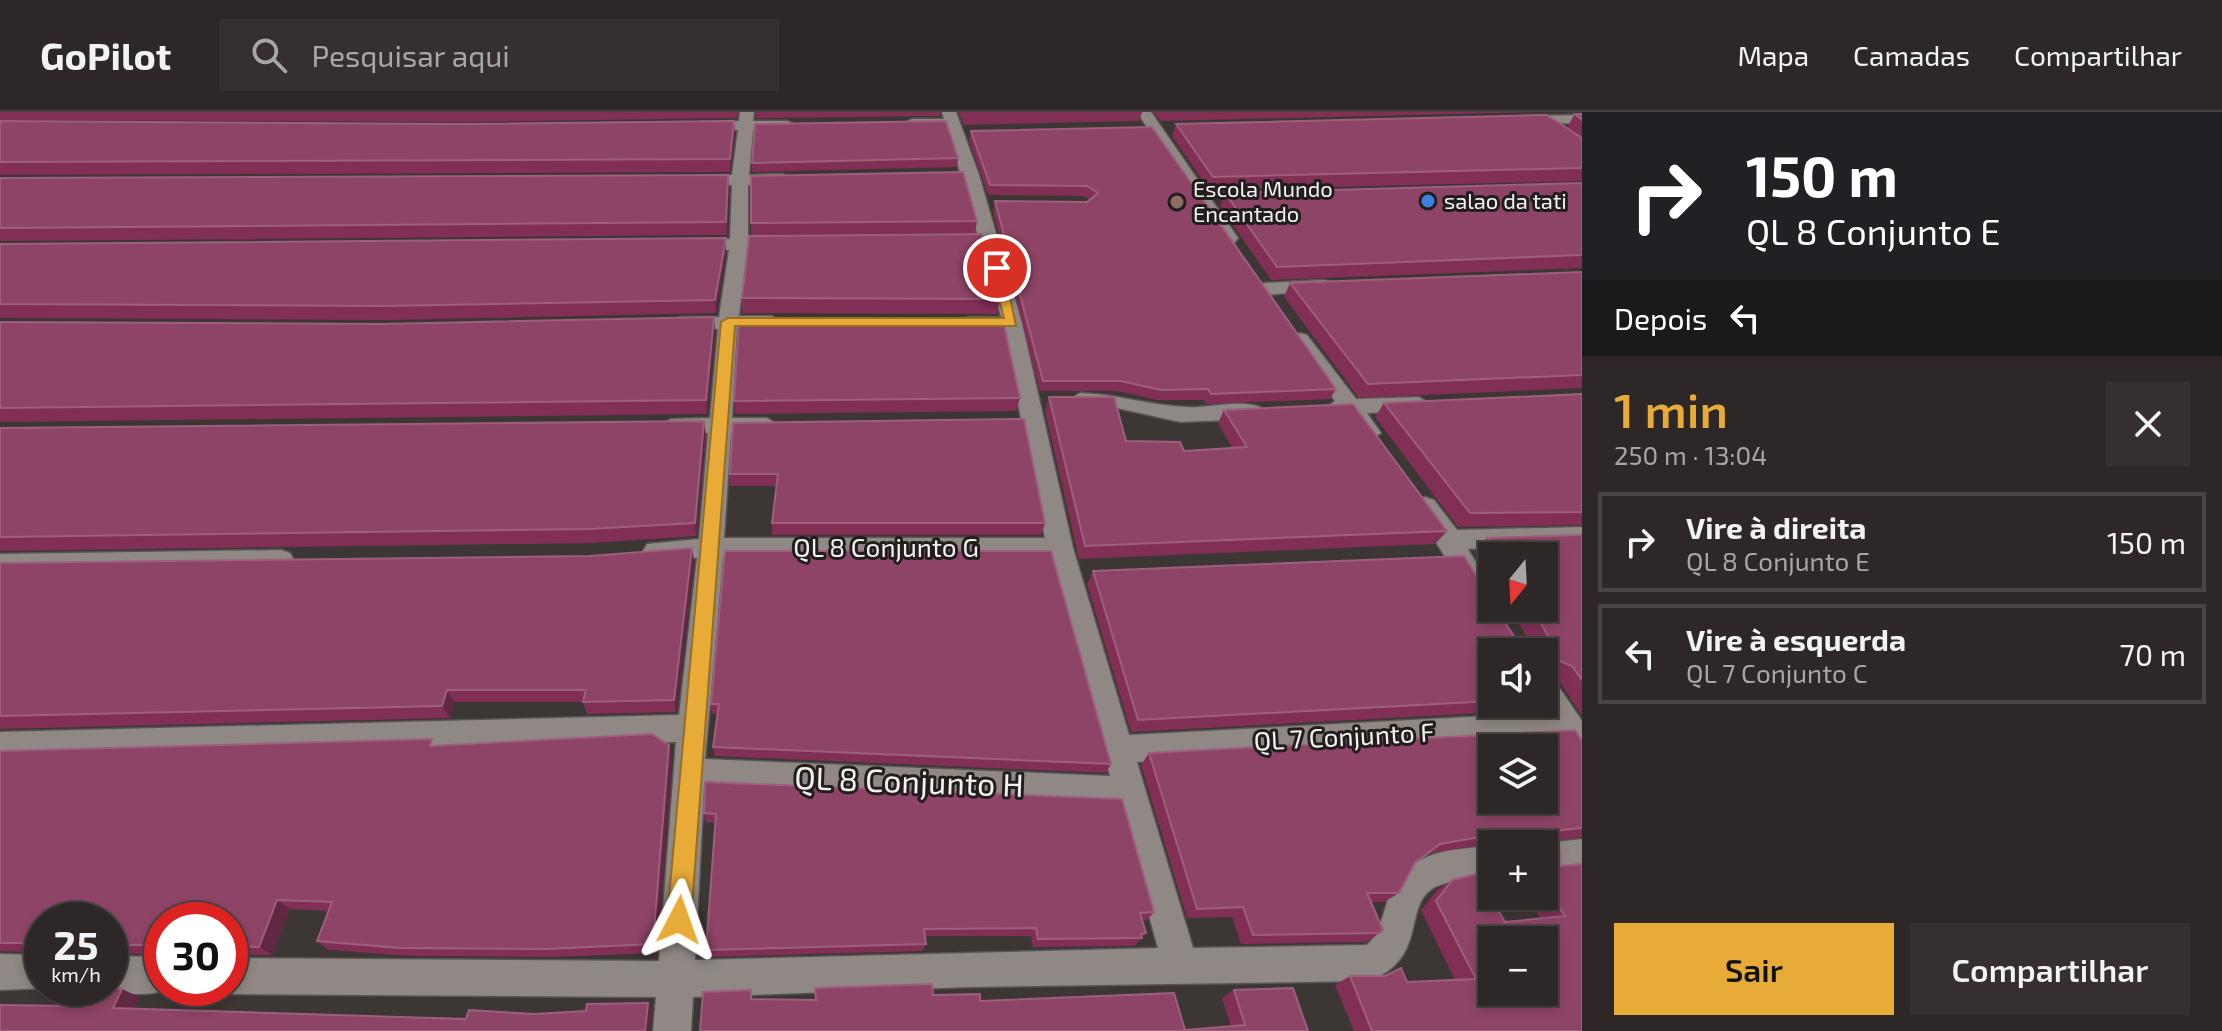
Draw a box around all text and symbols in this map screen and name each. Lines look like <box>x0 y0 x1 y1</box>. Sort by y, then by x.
search box <box>219 19 779 91</box>
text: GoPilot <box>40 32 171 78</box>
icon: search <box>247 33 291 77</box>
text: Pesquisar aqui <box>311 37 510 73</box>
text: Mapa <box>1738 38 1809 72</box>
text: Camadas <box>1853 38 1970 72</box>
text: Compartilhar <box>2014 38 2182 72</box>
text: 150 m <box>1746 141 1898 208</box>
icon: right <box>1614 144 1718 248</box>
place label: Escola Mundo Encantado <box>1193 175 1333 226</box>
place label: salao da tati <box>1444 187 1567 213</box>
marker: salao da tati <box>1419 192 1437 210</box>
marker: Escola Mundo Encantado <box>1168 193 1186 211</box>
text: QL 8 Conjunto E <box>1746 209 2000 252</box>
pin <box>963 234 1031 302</box>
icon: arrive <box>975 246 1019 290</box>
icon: left <box>1723 296 1767 340</box>
text: Depois <box>1614 300 1707 336</box>
text: 1 min <box>1614 380 1728 438</box>
button: close <box>2106 382 2190 466</box>
text: 250 m · 13:04 <box>1614 439 1767 470</box>
text: Vire à direita <box>1686 509 1866 545</box>
icon: right <box>1618 520 1662 564</box>
text: 150 m <box>2107 524 2186 560</box>
street label: QL 8 Conjunto G <box>793 531 979 562</box>
north arrow <box>1478 542 1558 622</box>
map controls <box>1478 542 1558 1006</box>
text: QL 8 Conjunto E <box>1686 545 1870 576</box>
text: Vire à esquerda <box>1686 621 1906 657</box>
icon: left <box>1618 632 1662 676</box>
text: 70 m <box>2120 636 2186 672</box>
button: sound <box>1478 638 1558 718</box>
text: QL 7 Conjunto C <box>1686 657 1867 688</box>
street label: QL 7 Conjunto F <box>1253 715 1435 756</box>
button: layers <box>1478 734 1558 814</box>
street label: QL 8 Conjunto H <box>794 757 1024 804</box>
button: + <box>1478 830 1558 910</box>
position arrow <box>637 878 721 962</box>
speed limit sign: 30 <box>144 902 248 1006</box>
text: 25 <box>53 920 99 968</box>
button: Sair <box>1614 923 1894 1015</box>
button: Compartilhar <box>1910 923 2190 1015</box>
button: − <box>1478 926 1558 1006</box>
text: km/h <box>51 962 101 986</box>

